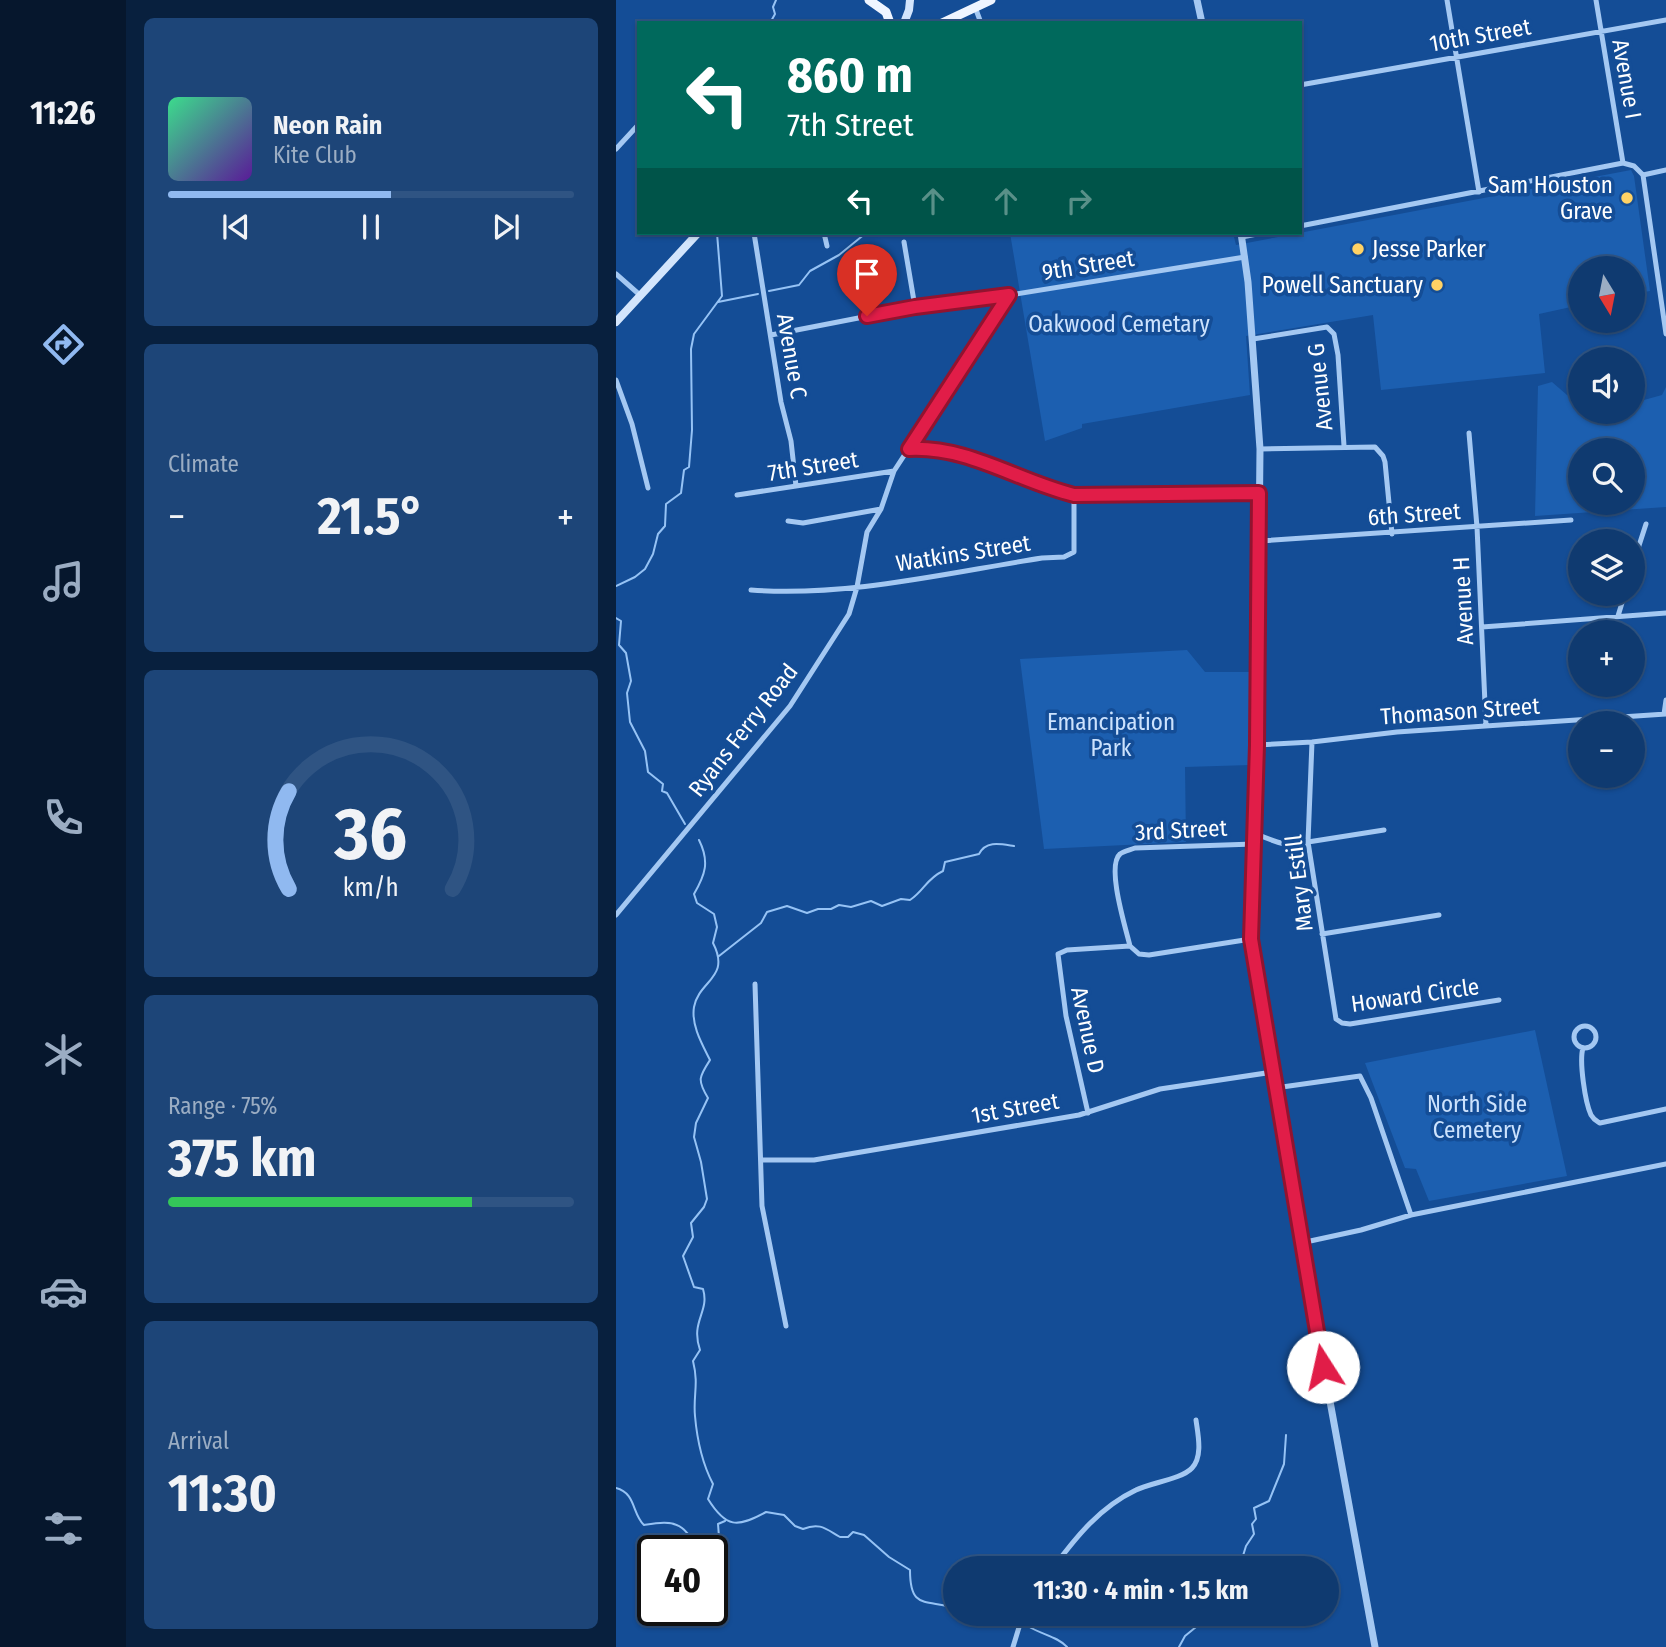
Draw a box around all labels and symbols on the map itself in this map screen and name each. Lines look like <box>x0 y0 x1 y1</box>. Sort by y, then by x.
street label: 10th Street <box>1427 12 1533 58</box>
street label: Avenue I <box>1606 37 1648 121</box>
place label: Sam Houston Grave <box>1488 171 1613 225</box>
marker: Sam Houston Grave <box>1619 190 1635 206</box>
place label: Jesse Parker <box>1372 235 1486 263</box>
marker: Jesse Parker <box>1350 241 1366 257</box>
pin <box>837 244 897 316</box>
street label: 9th Street <box>1040 244 1136 286</box>
north arrow <box>1568 256 1645 332</box>
place label: Powell Sanctuary <box>1262 271 1424 299</box>
marker: Powell Sanctuary <box>1429 277 1445 293</box>
park label: Oakwood Cemetary <box>1028 310 1211 338</box>
street label: Avenue C <box>771 311 813 401</box>
street label: Avenue G <box>1301 342 1339 432</box>
street label: 7th Street <box>766 445 861 487</box>
street label: 6th Street <box>1367 497 1462 531</box>
street label: Watkins Street <box>894 528 1033 577</box>
street label: Avenue H <box>1447 556 1479 646</box>
street label: Ryans Ferry Road <box>682 658 804 802</box>
street label: Thomason Street <box>1379 691 1541 731</box>
park label: Emancipation Park <box>1047 708 1175 762</box>
street label: 3rd Street <box>1134 814 1228 846</box>
street label: Mary Estill <box>1279 833 1319 933</box>
street label: Howard Circle <box>1349 972 1481 1018</box>
street label: Avenue D <box>1065 984 1111 1076</box>
street label: 1st Street <box>969 1086 1061 1129</box>
park label: North Side Cemetery <box>1427 1090 1527 1144</box>
position arrow <box>1286 1330 1360 1404</box>
speed limit sign: 40 <box>637 1535 728 1626</box>

